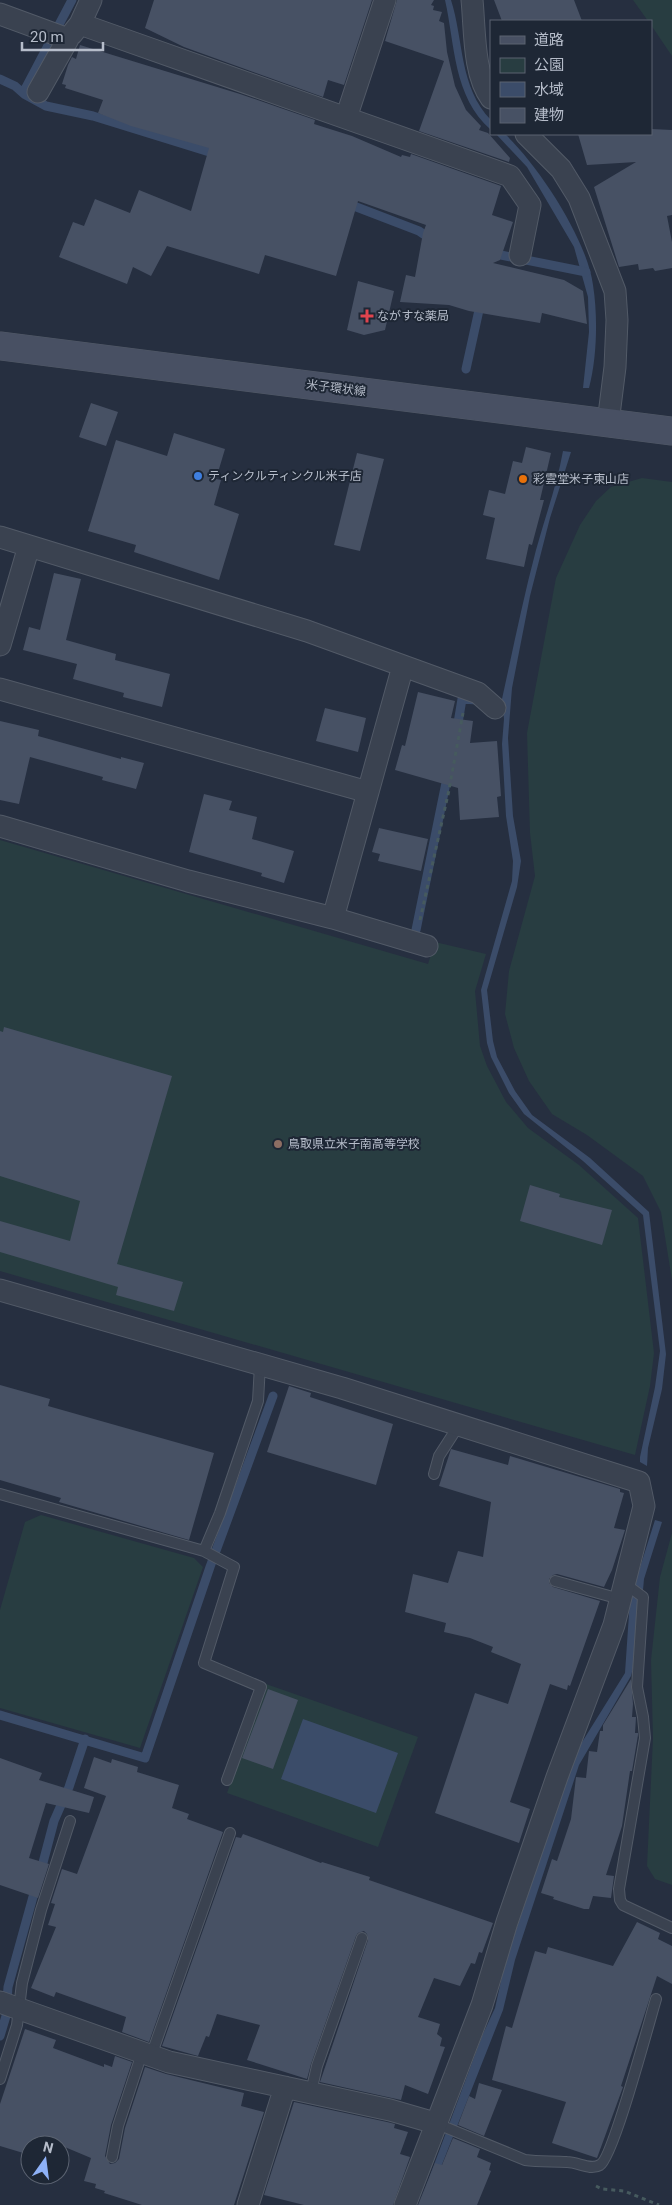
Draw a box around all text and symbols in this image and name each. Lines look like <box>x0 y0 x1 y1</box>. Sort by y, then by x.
scale bar <box>22 20 104 52</box>
legend <box>490 20 652 135</box>
text: 20 m <box>30 28 64 46</box>
text: 道路 <box>534 31 564 49</box>
text: 公園 <box>534 56 564 74</box>
text: 水域 <box>534 81 564 99</box>
text: 建物 <box>534 106 564 124</box>
place label: ながすな薬局 <box>377 309 449 323</box>
marker: ながすな薬局 <box>361 310 373 322</box>
street label: 米子環状線 <box>305 377 367 399</box>
place label: ティンクルティンクル米子店 <box>208 469 362 483</box>
marker: ティンクルティンクル米子店 <box>192 470 204 482</box>
place label: 彩雲堂米子東山店 <box>533 472 629 486</box>
marker: 彩雲堂米子東山店 <box>517 473 529 485</box>
place label: 鳥取県立米子南高等学校 <box>288 1137 420 1151</box>
marker: 鳥取県立米子南高等学校 <box>272 1138 284 1150</box>
north arrow <box>20 2135 70 2185</box>
text: N <box>41 2138 55 2156</box>

